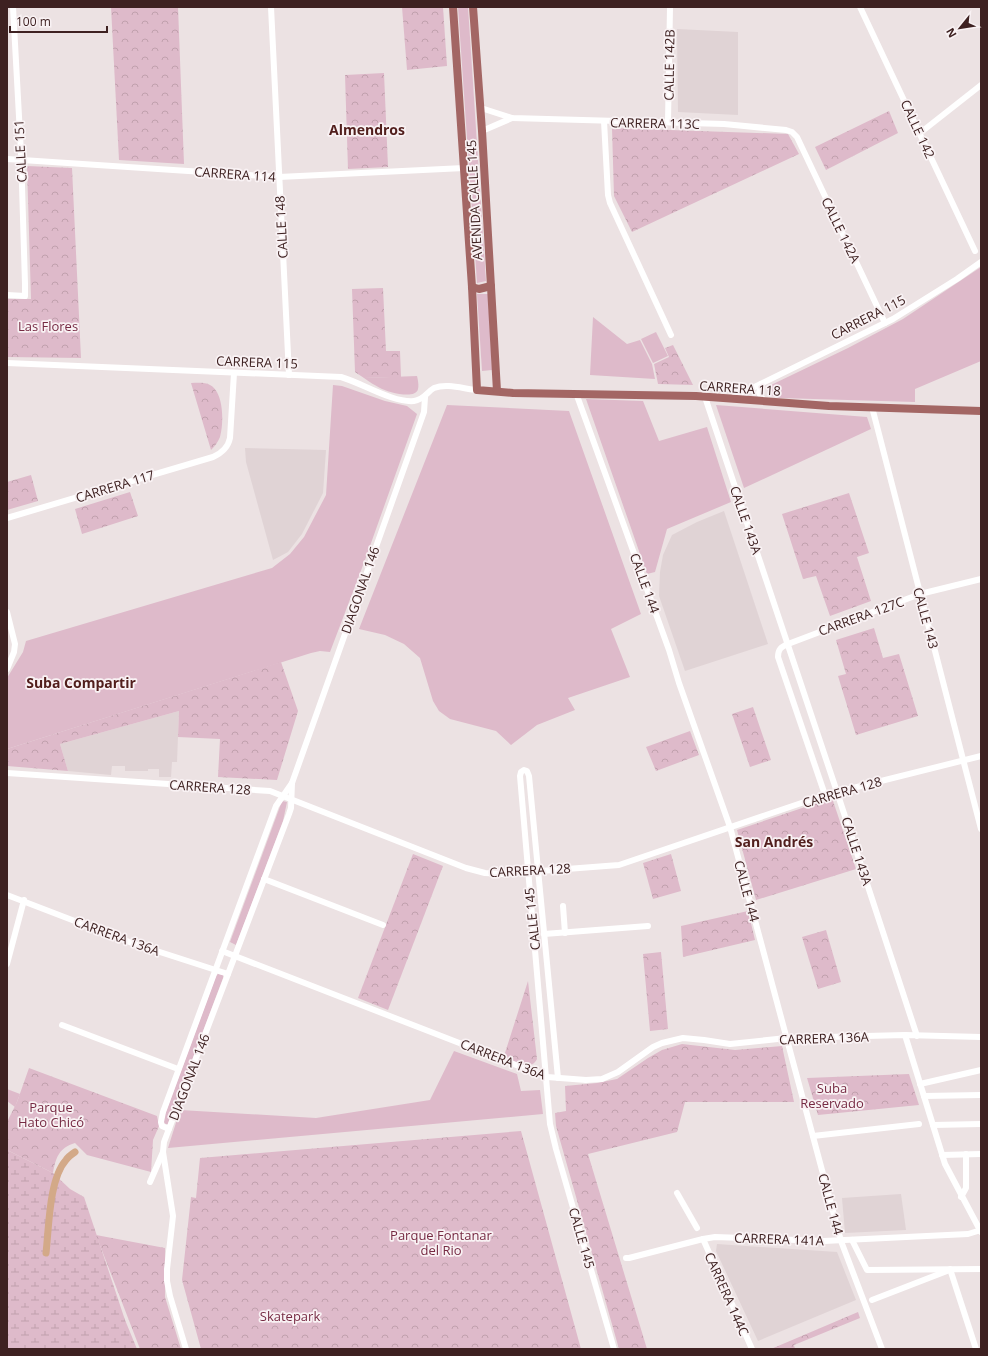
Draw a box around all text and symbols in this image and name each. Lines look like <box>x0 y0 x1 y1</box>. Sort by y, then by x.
scale bar <box>10 8 107 34</box>
north arrow <box>940 8 980 48</box>
text: 100 m <box>16 13 51 30</box>
text: N <box>942 26 960 41</box>
street label: CALLE 142B <box>659 29 679 101</box>
street label: CALLE 142 <box>897 97 939 161</box>
street label: CARRERA 113C <box>610 113 700 133</box>
street label: CALLE 151 <box>9 119 31 183</box>
district label: Almendros <box>329 120 405 139</box>
street label: AVENIDA CALLE 145 <box>462 139 486 261</box>
street label: CARRERA 114 <box>194 162 277 186</box>
street label: CALLE 142A <box>817 194 865 267</box>
street label: CALLE 148 <box>270 195 292 259</box>
street label: CARRERA 115 <box>828 290 908 344</box>
park label: Las Flores <box>18 317 78 335</box>
street label: CARRERA 115 <box>216 352 298 372</box>
street label: CARRERA 118 <box>699 376 781 400</box>
street label: CARRERA 117 <box>73 465 157 507</box>
street label: CALLE 143A <box>726 483 766 557</box>
street label: DIAGONAL 146 <box>337 544 383 636</box>
street label: CALLE 144 <box>626 550 664 616</box>
street label: CALLE 143 <box>909 585 943 651</box>
street label: CARRERA 127C <box>816 592 906 640</box>
district label: Suba Compartir <box>26 673 136 692</box>
street label: CARRERA 128 <box>800 772 884 812</box>
street label: CARRERA 128 <box>169 775 251 799</box>
street label: CALLE 143A <box>837 814 877 888</box>
district label: San Andrés <box>735 832 813 851</box>
street label: CALLE 144 <box>730 858 764 924</box>
street label: CARRERA 128 <box>489 859 571 881</box>
street label: CALLE 145 <box>520 887 544 951</box>
street label: CARRERA 136A <box>72 912 163 960</box>
street label: CARRERA 136A <box>779 1027 870 1049</box>
street label: DIAGONAL 146 <box>164 1031 214 1123</box>
street label: CARRERA 136A <box>458 1035 549 1084</box>
park label: Suba Reservado <box>800 1079 864 1112</box>
park label: Parque Hato Chicó <box>18 1098 84 1131</box>
street label: CALLE 144 <box>814 1171 848 1237</box>
street label: CALLE 145 <box>565 1205 599 1271</box>
park label: Parque Fontanar del Rio <box>390 1226 493 1259</box>
street label: CARRERA 141A <box>734 1228 825 1250</box>
street label: CARRERA 144C <box>701 1249 753 1339</box>
park label: Skatepark <box>260 1307 320 1325</box>

